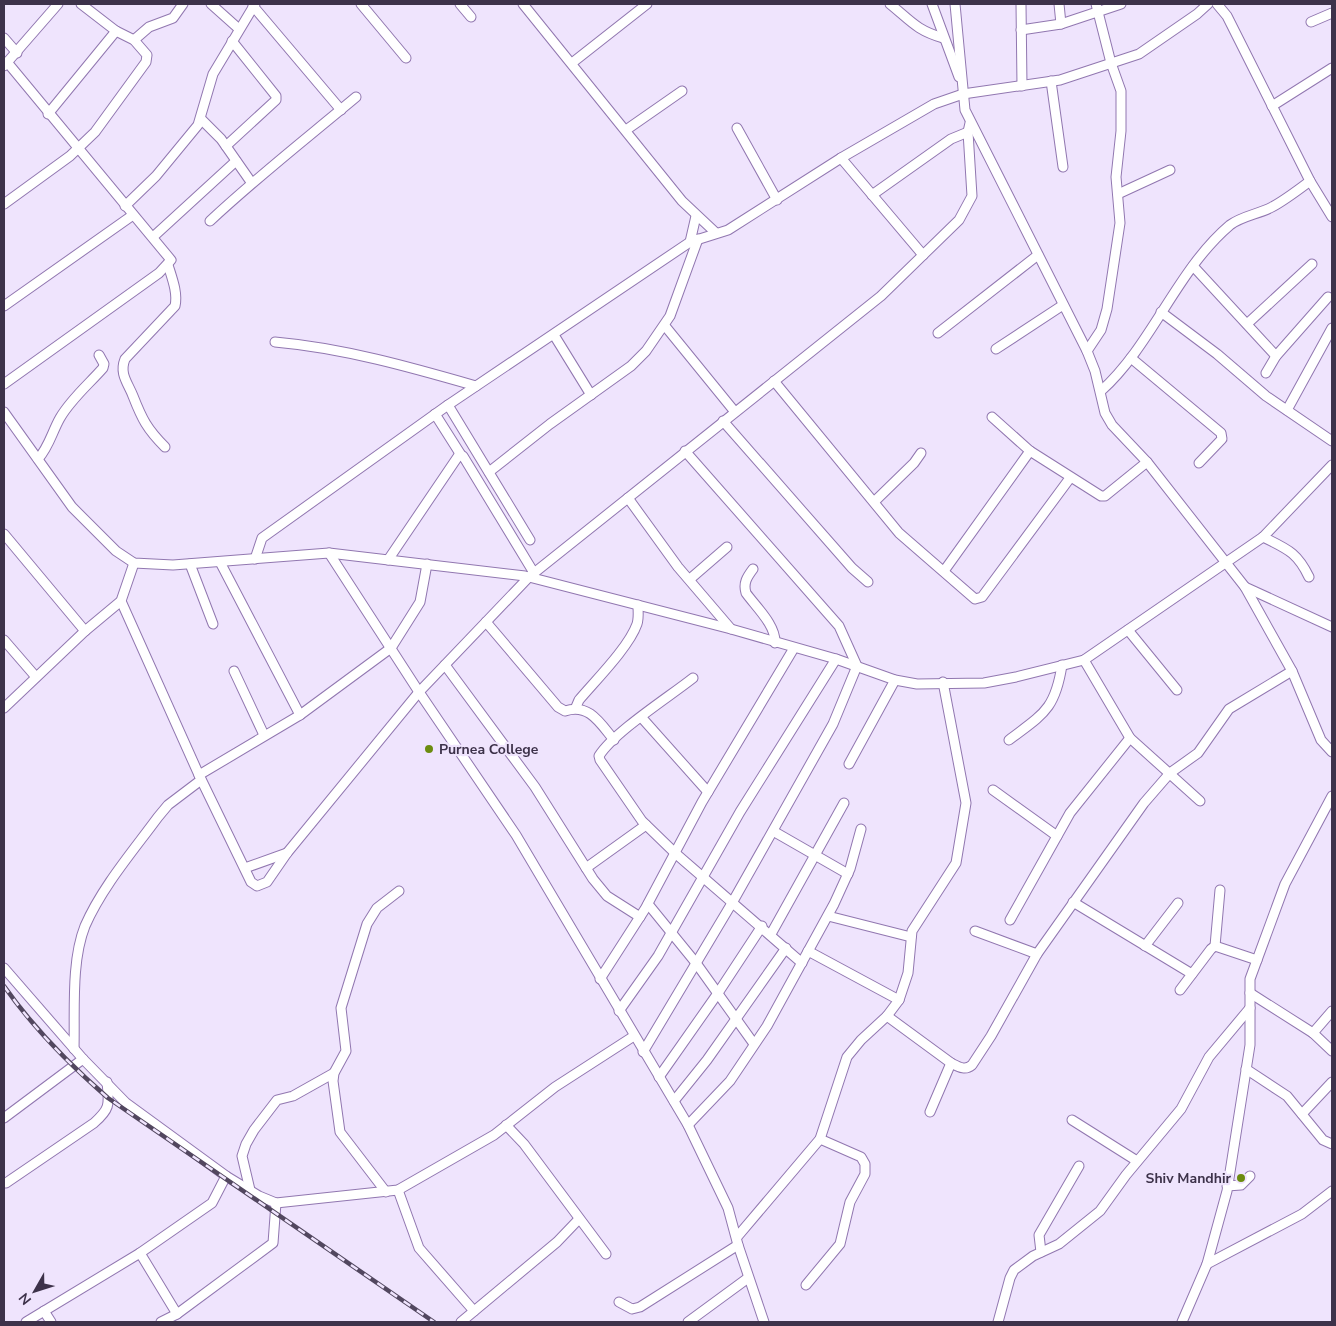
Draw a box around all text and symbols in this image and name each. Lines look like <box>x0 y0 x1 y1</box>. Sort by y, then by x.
place label: Purnea College <box>439 740 539 759</box>
marker: Purnea College <box>423 743 435 755</box>
place label: Shiv Mandhir <box>1146 1169 1232 1188</box>
marker: Shiv Mandhir <box>1235 1172 1247 1184</box>
north arrow <box>10 1266 60 1316</box>
text: N <box>15 1289 36 1309</box>

